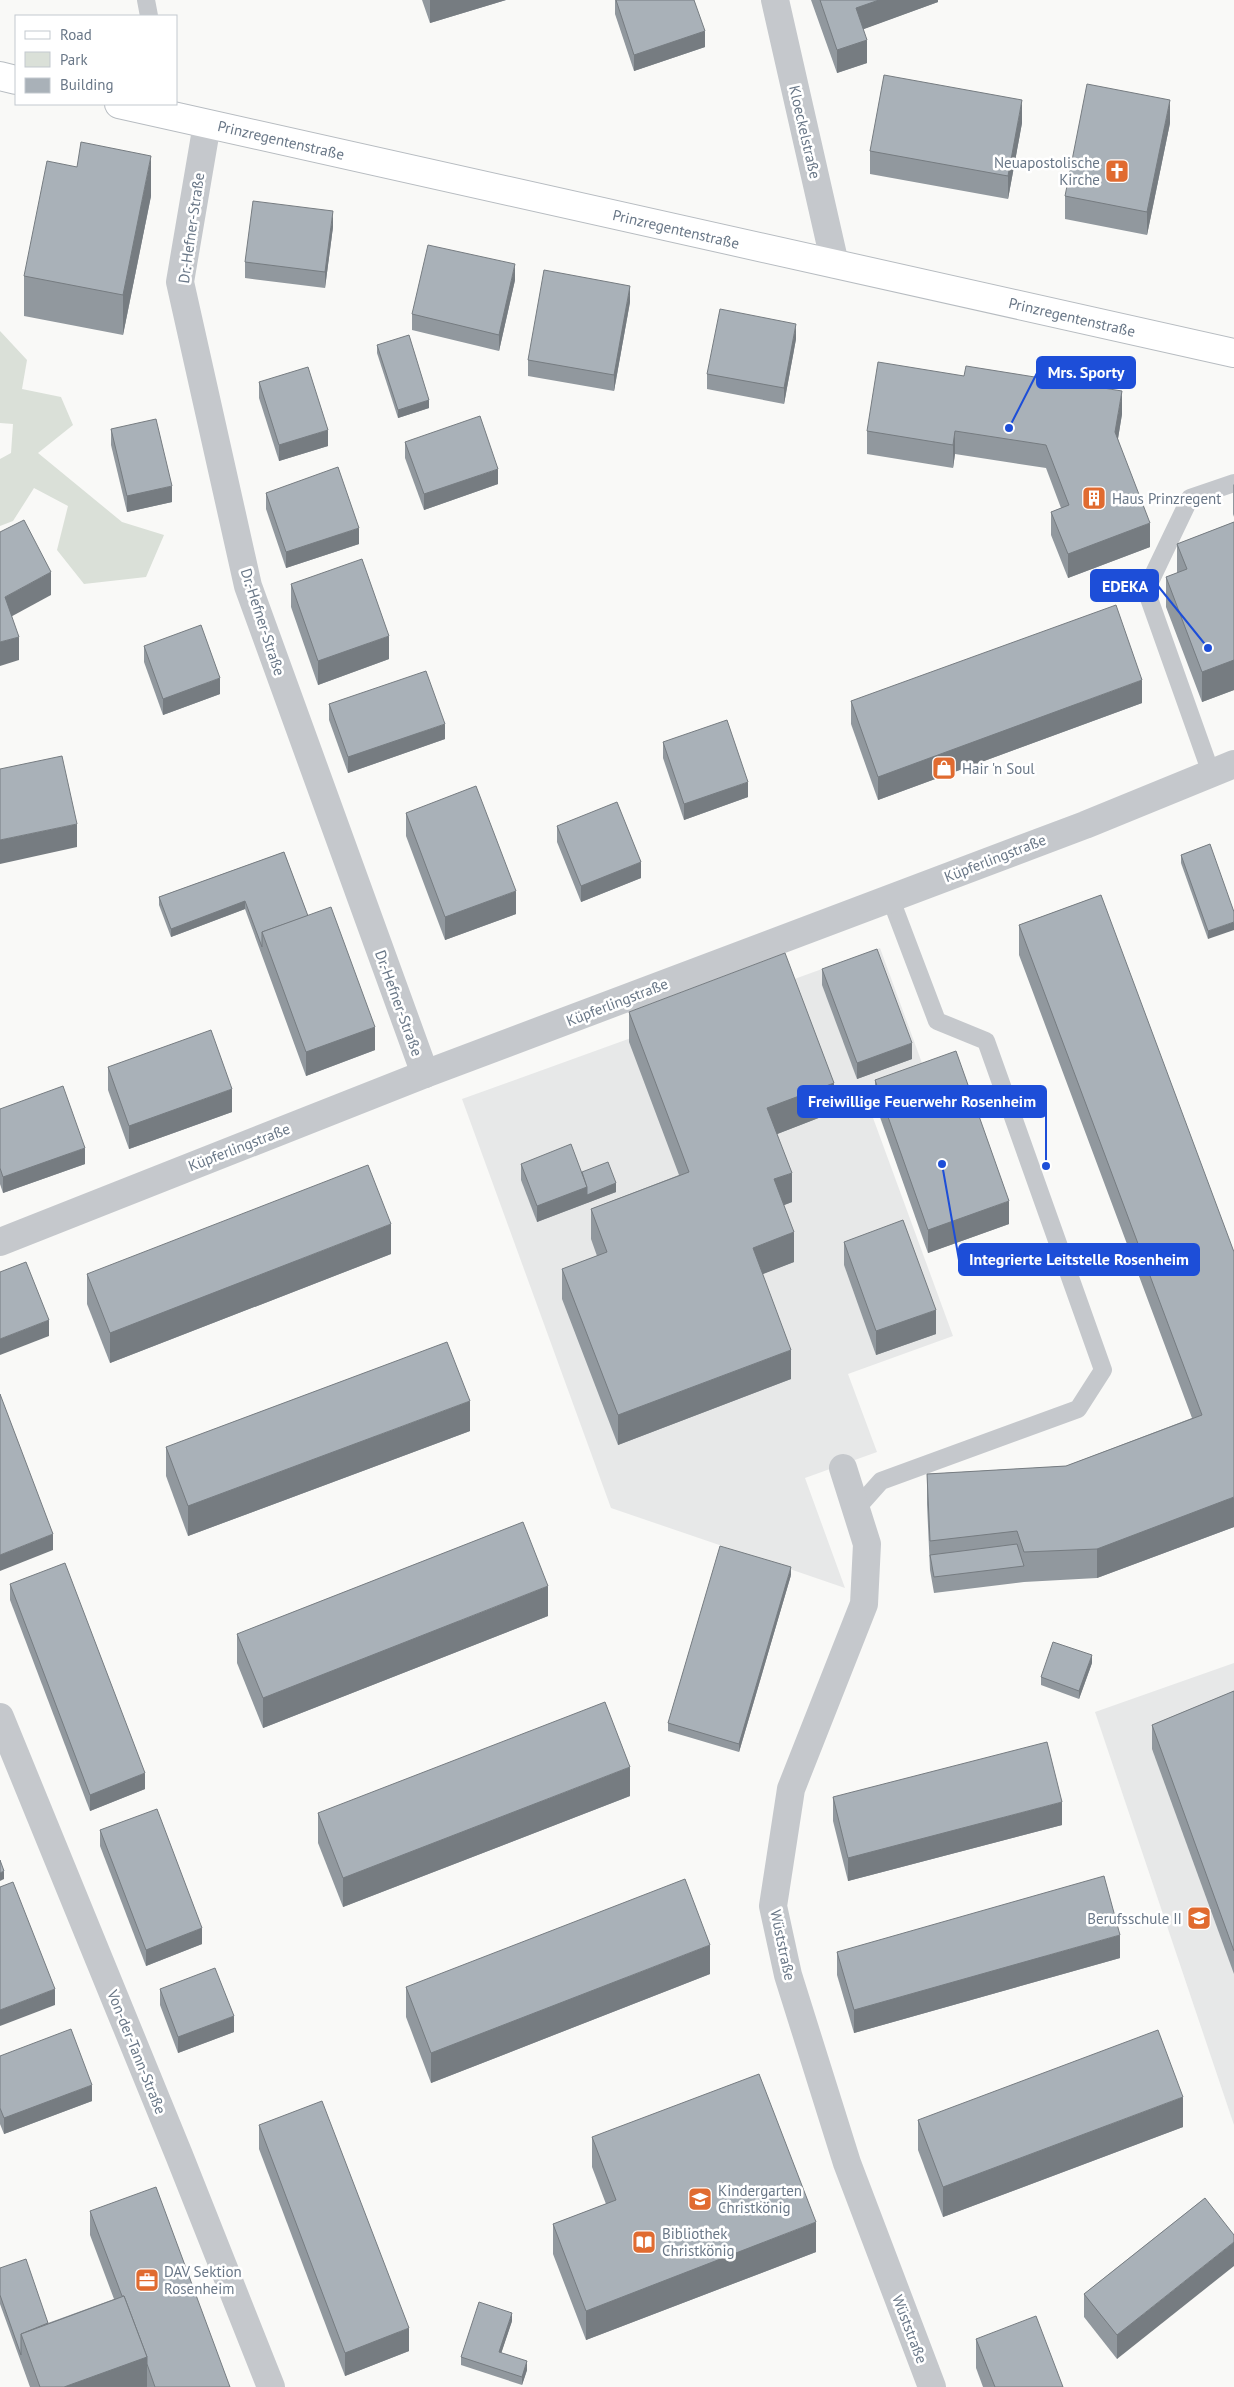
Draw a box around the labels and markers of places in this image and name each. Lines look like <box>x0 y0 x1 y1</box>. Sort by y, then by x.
place label: Neuapostolische Kirche <box>994 153 1100 189</box>
church icon: Neuapostolische Kirche <box>1104 158 1130 184</box>
callout: Mrs. Sporty <box>1037 357 1135 388</box>
building icon: Haus Prinzregent <box>1081 485 1107 511</box>
place label: Haus Prinzregent <box>1112 489 1221 508</box>
callout: EDEKA <box>1091 570 1158 601</box>
shop icon: Hair 'n Soul <box>931 755 957 781</box>
place label: Hair 'n Soul <box>962 759 1035 778</box>
callout: Freiwillige Feuerwehr Rosenheim <box>798 1086 1046 1117</box>
callout: Integrierte Leitstelle Rosenheim <box>959 1244 1199 1275</box>
school or university icon: Berufsschule II <box>1186 1905 1212 1931</box>
place label: Berufsschule II <box>1087 1909 1182 1928</box>
place label: Kindergarten Christkönig <box>718 2181 802 2217</box>
school or university icon: Kindergarten Christkönig <box>687 2186 713 2212</box>
place label: Bibliothek Christkönig <box>662 2224 735 2260</box>
library icon: Bibliothek Christkönig <box>631 2229 657 2255</box>
place label: DAV Sektion Rosenheim <box>164 2262 242 2298</box>
office icon: DAV Sektion Rosenheim <box>134 2267 160 2293</box>

